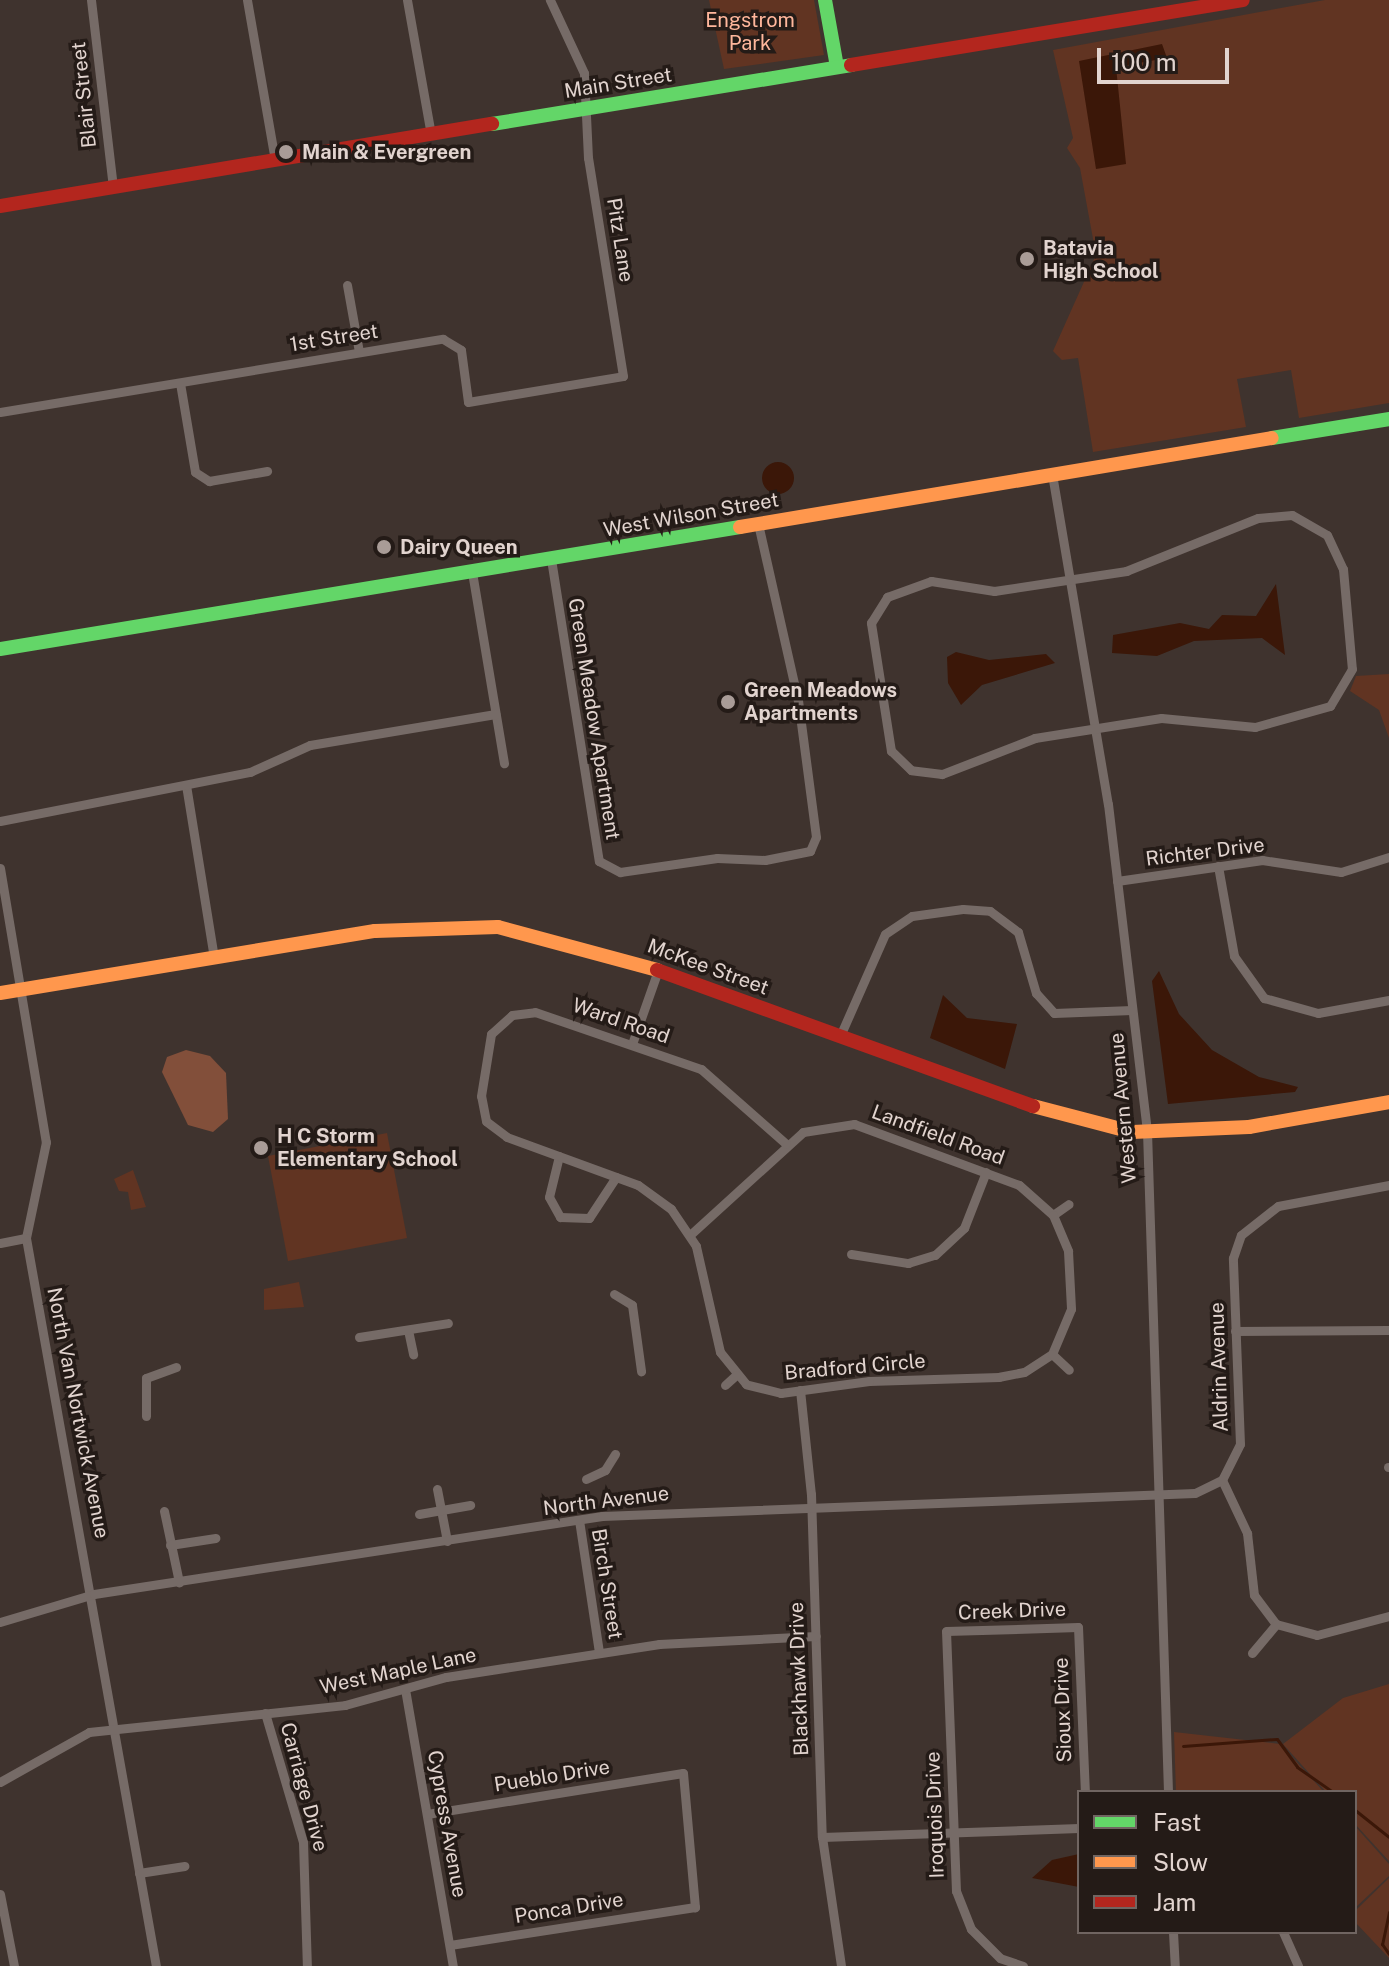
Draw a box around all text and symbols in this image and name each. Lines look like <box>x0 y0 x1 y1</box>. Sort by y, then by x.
park label: Engstrom Park <box>705 9 795 56</box>
scale bar <box>1101 32 1233 82</box>
street label: Blair Street <box>66 41 102 149</box>
text: 100 m <box>1111 48 1177 76</box>
street label: Main Street <box>562 63 674 103</box>
place label: Main & Evergreen <box>302 140 471 164</box>
marker: Main & Evergreen <box>277 143 295 161</box>
street label: Pitz Lane <box>601 196 639 284</box>
place label: Batavia High School <box>1043 236 1159 283</box>
marker: Batavia High School <box>1018 250 1036 268</box>
street label: 1st Street <box>288 319 380 357</box>
street label: West Wilson Street <box>601 488 781 542</box>
place label: Dairy Queen <box>400 535 518 559</box>
marker: Dairy Queen <box>375 538 393 556</box>
street label: Green Meadow Apartment <box>563 596 625 842</box>
place label: Green Meadows Apartments <box>744 678 897 725</box>
marker: Green Meadows Apartments <box>719 693 737 711</box>
street label: Richter Drive <box>1144 833 1266 871</box>
street label: McKee Street <box>644 934 772 1000</box>
street label: Ward Road <box>569 993 673 1049</box>
street label: Western Avenue <box>1104 1032 1142 1184</box>
street label: Landfield Road <box>868 1100 1008 1170</box>
place label: H C Storm Elementary School <box>277 1124 458 1171</box>
marker: H C Storm Elementary School <box>252 1139 270 1157</box>
street label: North Van Nortwick Avenue <box>42 1285 114 1541</box>
street label: Aldrin Avenue <box>1205 1302 1233 1432</box>
street label: Bradford Circle <box>783 1349 927 1385</box>
street label: North Avenue <box>542 1481 670 1521</box>
street label: Birch Street <box>586 1527 628 1641</box>
street label: Creek Drive <box>958 1597 1066 1625</box>
street label: Blackhawk Drive <box>784 1602 814 1756</box>
street label: West Maple Lane <box>318 1643 478 1699</box>
street label: Sioux Drive <box>1049 1657 1077 1763</box>
street label: Carriage Drive <box>275 1720 333 1854</box>
street label: Cypress Avenue <box>422 1749 472 1899</box>
street label: Iroquois Drive <box>921 1751 949 1879</box>
street label: Pueblo Drive <box>492 1755 612 1797</box>
legend <box>1077 1790 1357 1934</box>
text: Fast <box>1153 1808 1201 1836</box>
text: Slow <box>1153 1848 1208 1876</box>
street label: Ponca Drive <box>513 1888 625 1928</box>
text: Jam <box>1153 1888 1196 1916</box>

